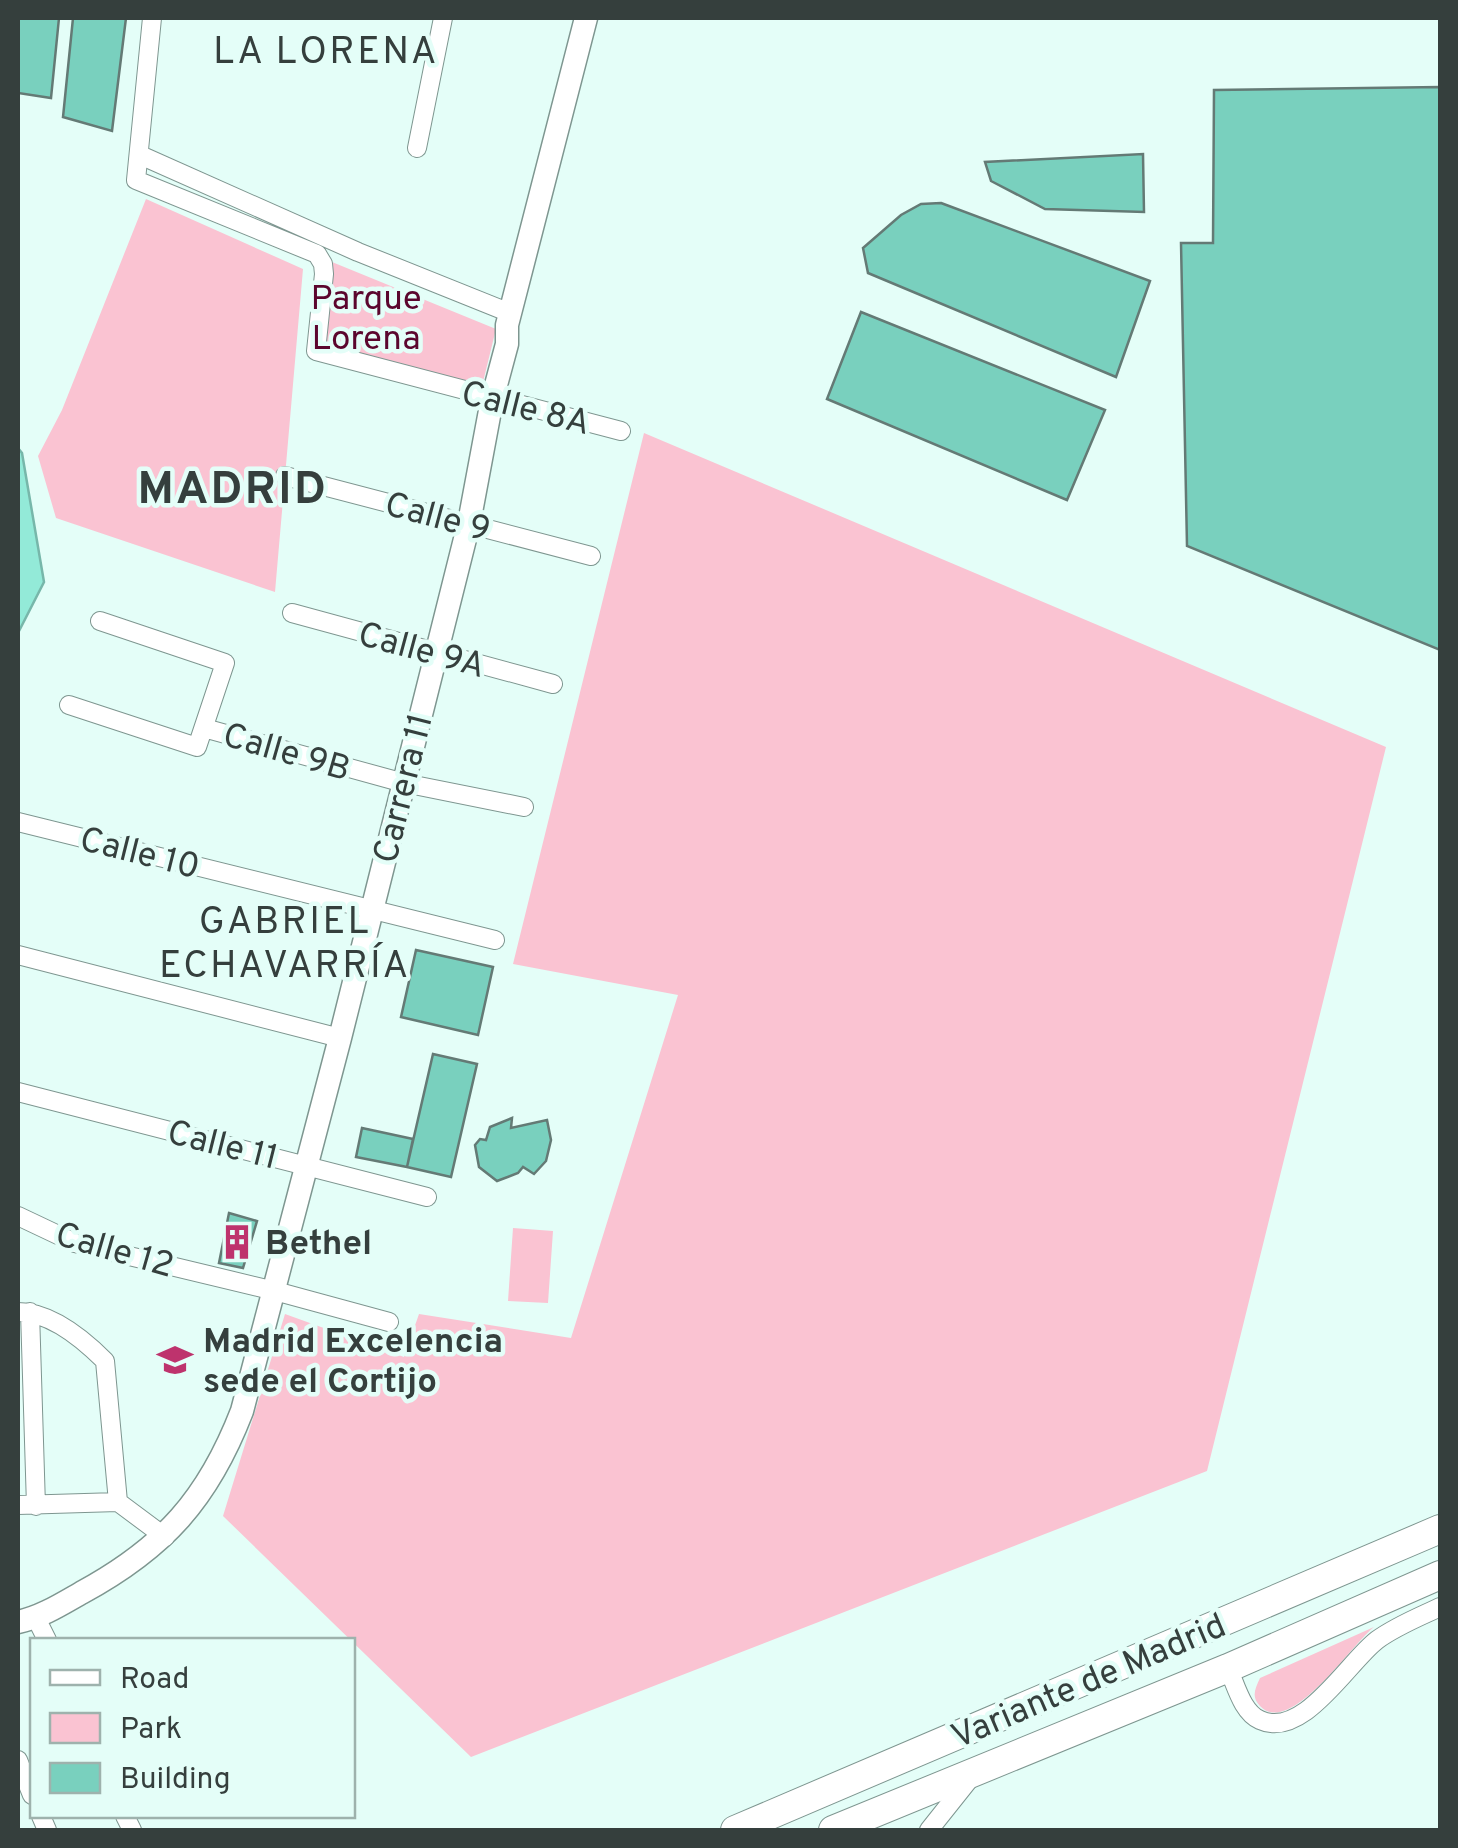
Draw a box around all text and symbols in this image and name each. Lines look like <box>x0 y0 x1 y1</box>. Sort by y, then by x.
district label: LA LORENA <box>213 29 439 78</box>
park label: Parque Lorena <box>310 278 422 362</box>
street label: Calle 8A <box>456 373 594 447</box>
district label: MADRID <box>138 463 328 520</box>
street label: Calle 9 <box>380 484 495 554</box>
street label: Calle 9A <box>353 614 490 690</box>
street label: Carrera 11 <box>365 709 445 868</box>
street label: Calle 9B <box>217 715 355 793</box>
street label: Calle 10 <box>75 819 204 891</box>
district label: GABRIEL ECHAVARRÍA <box>159 899 411 992</box>
street label: Calle 11 <box>162 1112 282 1182</box>
street label: Calle 12 <box>50 1214 178 1290</box>
building icon: Bethel <box>218 1223 256 1261</box>
place label: Bethel <box>265 1223 372 1267</box>
place label: Madrid Excelencia sede el Cortijo <box>203 1321 503 1405</box>
school or university icon: Madrid Excelencia sede el Cortijo <box>156 1341 194 1379</box>
street label: Variante de Madrid <box>945 1605 1233 1760</box>
legend <box>30 1638 355 1818</box>
text: Road <box>120 1662 189 1699</box>
text: Park <box>120 1712 182 1749</box>
text: Building <box>120 1762 231 1799</box>

